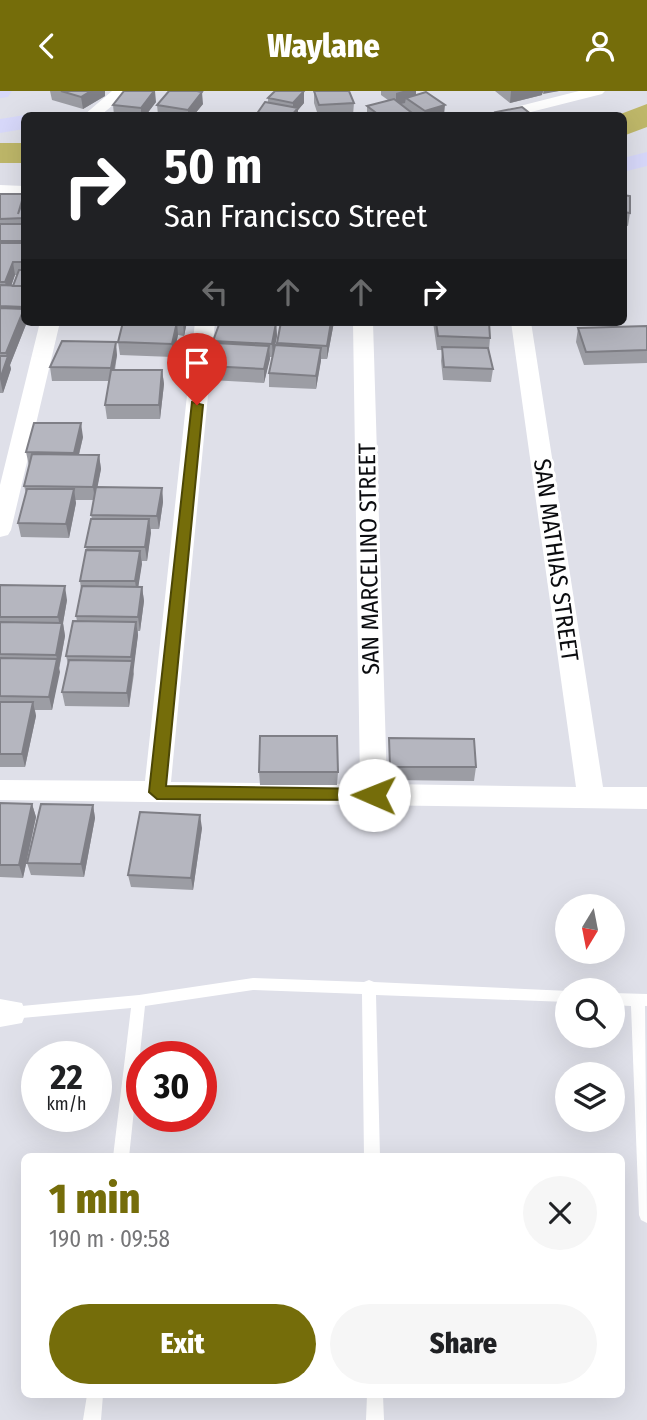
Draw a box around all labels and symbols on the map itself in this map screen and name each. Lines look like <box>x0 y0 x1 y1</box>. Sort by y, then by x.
pin <box>167 333 227 405</box>
street label: SAN MARCELINO STREET <box>353 443 385 675</box>
street label: SAN MATHIAS STREET <box>528 457 584 663</box>
position arrow <box>337 758 411 832</box>
north arrow <box>555 894 625 964</box>
speed limit sign: 30 <box>126 1041 217 1132</box>

